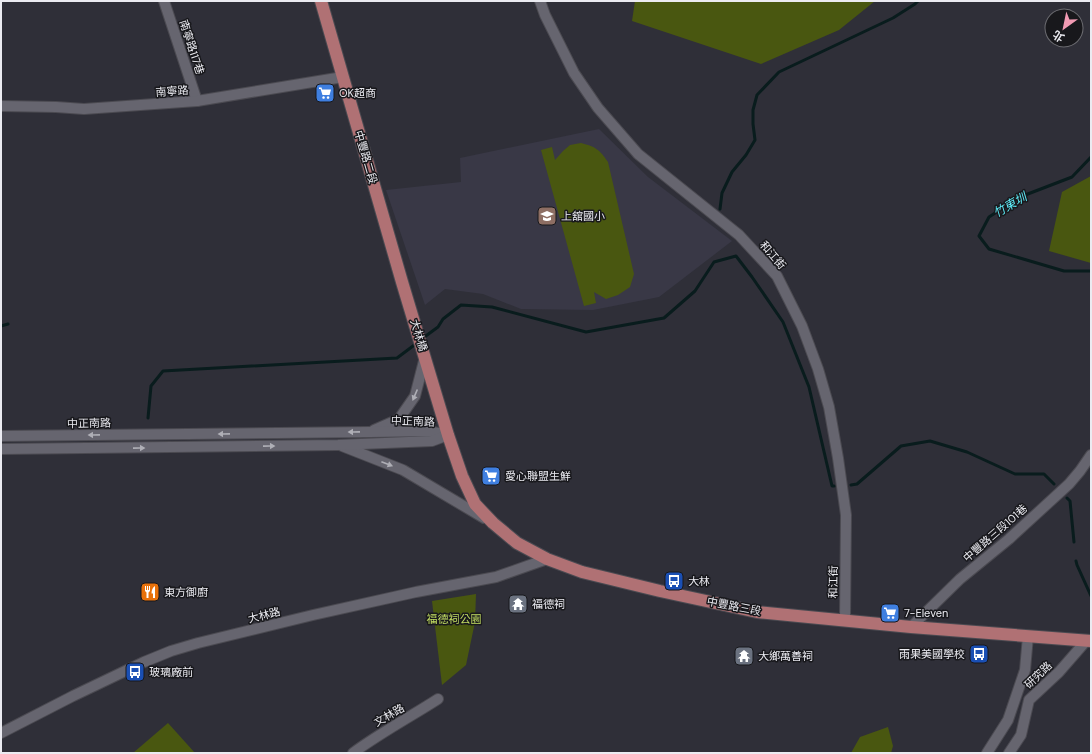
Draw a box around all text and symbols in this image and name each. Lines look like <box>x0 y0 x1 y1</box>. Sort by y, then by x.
north arrow <box>1044 8 1084 48</box>
street label: 南寧路117巷 <box>177 18 207 76</box>
text: 北 <box>1050 28 1067 45</box>
supermarket icon: OK超商 <box>314 82 336 104</box>
street label: 南寧路 <box>155 83 189 99</box>
place label: OK超商 <box>339 86 376 100</box>
street label: 中豐路二段 <box>352 129 380 185</box>
water label: 竹東圳 <box>990 188 1031 221</box>
school or university icon: 上舘國小 <box>536 205 558 227</box>
place label: 上舘國小 <box>561 209 605 223</box>
street label: 和江街 <box>757 238 789 272</box>
street label: 大林橋 <box>407 317 431 353</box>
one-way arrow <box>411 389 417 401</box>
street label: 中正南路 <box>391 413 435 429</box>
street label: 中正南路 <box>67 416 111 430</box>
one-way arrow <box>347 429 360 435</box>
one-way arrow <box>217 431 230 437</box>
one-way arrow <box>87 432 100 438</box>
one-way arrow <box>263 443 276 449</box>
one-way arrow <box>133 445 146 451</box>
one-way arrow <box>382 462 394 468</box>
supermarket icon: 愛心聯盟生鮮 <box>480 465 502 487</box>
place label: 愛心聯盟生鮮 <box>505 469 571 483</box>
street label: 中豐路三段101巷 <box>960 501 1030 565</box>
street label: 和江街 <box>826 565 840 599</box>
bus stop icon: 大林 <box>663 570 685 592</box>
place label: 大林 <box>688 574 710 588</box>
restaurant icon: 東方御廚 <box>139 581 161 603</box>
place label: 東方御廚 <box>164 585 208 599</box>
temple icon: 福德祠 <box>507 593 529 615</box>
street label: 中豐路三段 <box>706 594 762 618</box>
place label: 福德祠 <box>532 597 565 611</box>
supermarket icon: 7-Eleven <box>879 602 901 624</box>
street label: 大林路 <box>246 604 282 626</box>
place label: 7-Eleven <box>904 606 948 620</box>
park label: 福德祠公園 <box>427 612 482 626</box>
bus stop icon: 雨果美國學校 <box>968 643 990 665</box>
temple icon: 大鄉萬善祠 <box>733 645 755 667</box>
place label: 雨果美國學校 <box>899 647 965 661</box>
place label: 大鄉萬善祠 <box>758 649 813 663</box>
street label: 研究路 <box>1021 659 1055 691</box>
bus stop icon: 玻璃廠前 <box>124 661 146 683</box>
place label: 玻璃廠前 <box>149 665 193 679</box>
street label: 文林路 <box>371 701 407 729</box>

